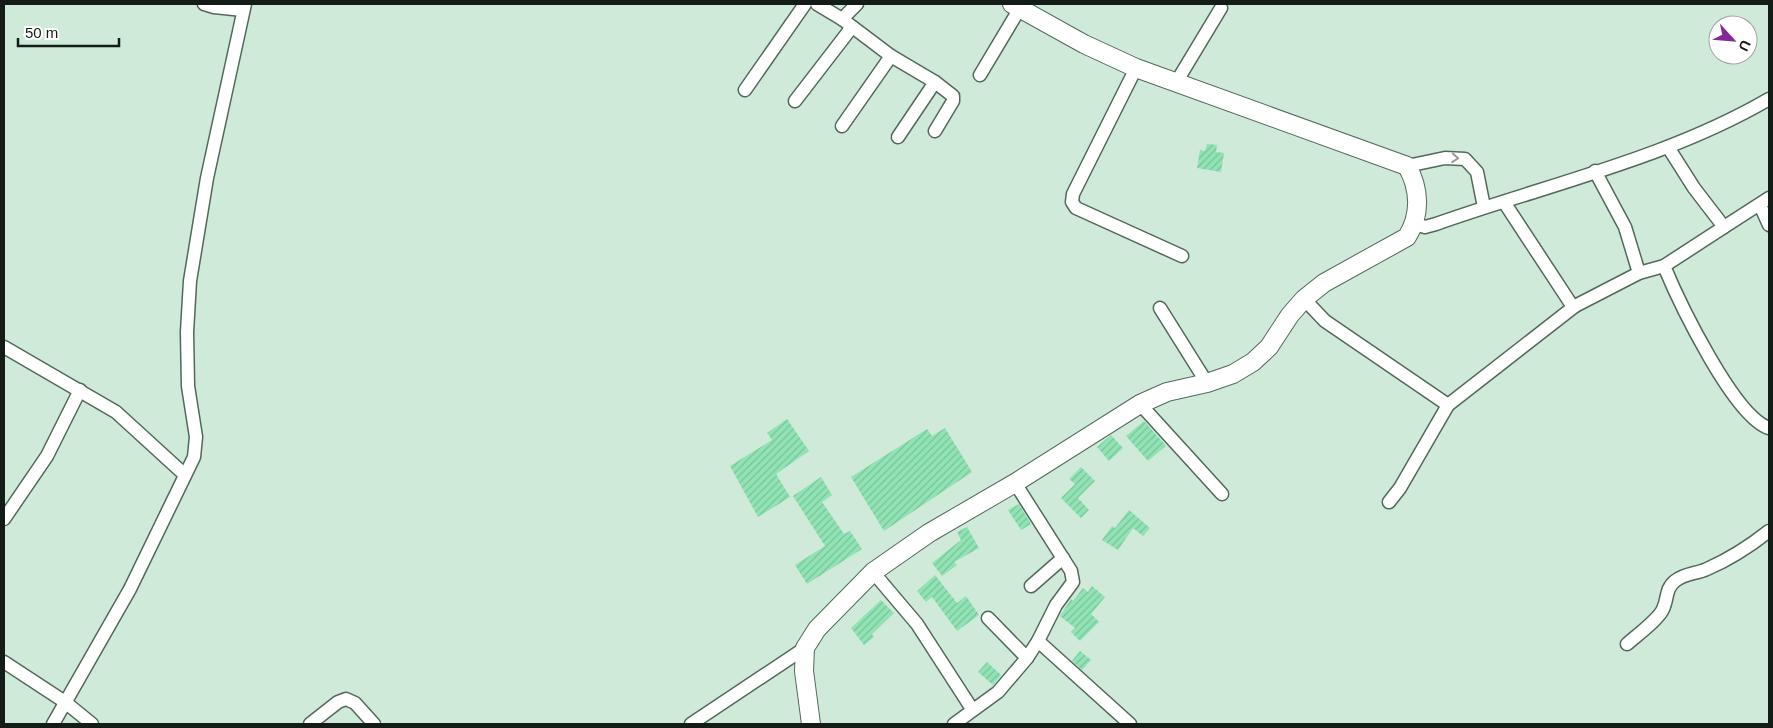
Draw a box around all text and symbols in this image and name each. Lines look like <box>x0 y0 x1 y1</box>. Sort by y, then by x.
scale bar <box>18 15 119 47</box>
north arrow <box>1708 15 1758 65</box>
text: 50 m <box>25 24 58 41</box>
text: U <box>1735 38 1754 54</box>
one-way arrow <box>1451 153 1459 164</box>

